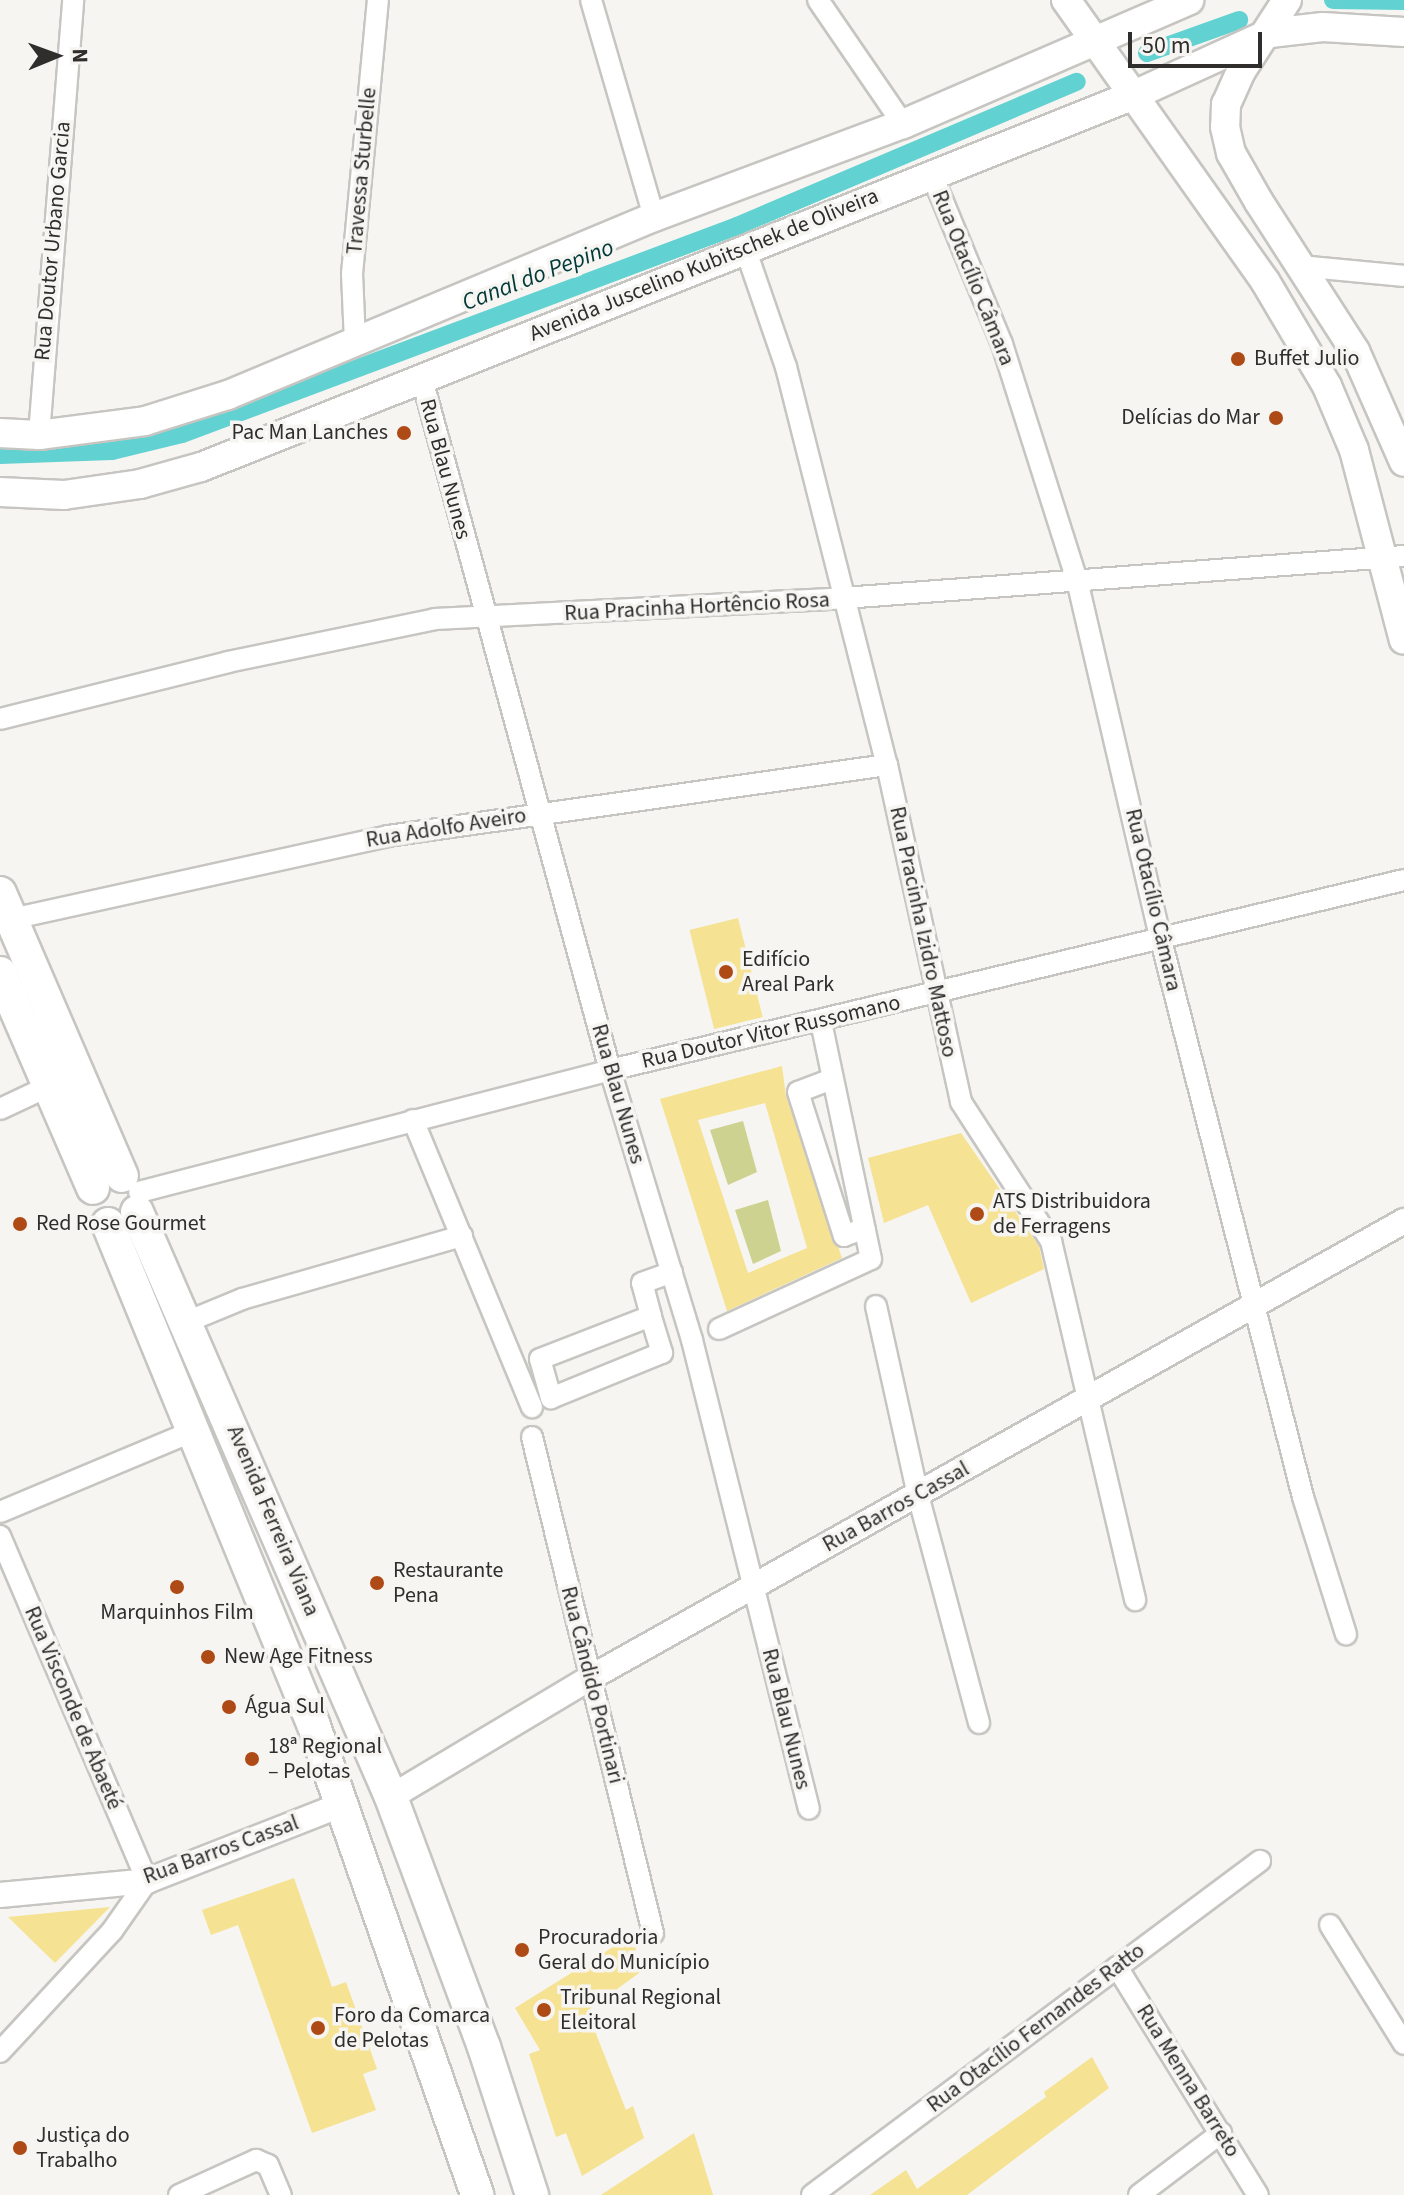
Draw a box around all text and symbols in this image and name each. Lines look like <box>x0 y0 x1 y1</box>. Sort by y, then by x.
north arrow <box>16 16 96 96</box>
scale bar <box>1132 16 1266 66</box>
text: 50 m <box>1142 28 1191 63</box>
text: N <box>64 48 96 63</box>
street label: Travessa Sturbelle <box>342 86 382 256</box>
street label: Rua Doutor Urbano Garcia <box>29 120 77 362</box>
street label: Avenida Juscelino Kubitschek de Oliveira <box>526 183 882 347</box>
street label: Rua Otacílio Câmara <box>926 187 1020 369</box>
water label: Canal do Pepino <box>458 233 618 317</box>
place label: Buffet Julio <box>1254 346 1359 372</box>
marker: Buffet Julio <box>1229 350 1247 368</box>
street label: Rua Blau Nunes <box>414 396 476 542</box>
place label: Delícias do Mar <box>1121 405 1260 431</box>
marker: Delícias do Mar <box>1267 409 1285 427</box>
place label: Pac Man Lanches <box>232 420 388 446</box>
marker: Pac Man Lanches <box>395 424 413 442</box>
street label: Rua Pracinha Hortêncio Rosa <box>564 587 830 627</box>
street label: Rua Adolfo Aveiro <box>364 802 528 854</box>
street label: Rua Pracinha Izidro Mattoso <box>883 804 963 1060</box>
street label: Rua Otacílio Câmara <box>1119 806 1187 994</box>
place label: Edifício Areal Park <box>742 946 834 998</box>
marker: Edifício Areal Park <box>717 963 735 981</box>
street label: Rua Doutor Vitor Russomano <box>639 989 903 1075</box>
street label: Rua Blau Nunes <box>585 1021 651 1167</box>
place label: ATS Distribuidora de Ferragens <box>993 1188 1151 1240</box>
marker: ATS Distribuidora de Ferragens <box>968 1205 986 1223</box>
place label: Red Rose Gourmet <box>36 1211 206 1237</box>
marker: Red Rose Gourmet <box>11 1215 29 1233</box>
street label: Avenida Ferreira Viana <box>221 1422 325 1620</box>
street label: Rua Barros Cassal <box>818 1456 974 1558</box>
place label: Restaurante Pena <box>393 1557 503 1608</box>
marker: Restaurante Pena <box>368 1574 386 1592</box>
marker: Marquinhos Film <box>168 1578 186 1596</box>
street label: Rua Cândido Portinari <box>555 1584 629 1786</box>
place label: Marquinhos Film <box>100 1600 254 1626</box>
street label: Rua Visconde de Abaeté <box>18 1602 128 1814</box>
place label: New Age Fitness <box>224 1644 373 1670</box>
street label: Rua Blau Nunes <box>756 1646 816 1792</box>
marker: New Age Fitness <box>199 1648 217 1666</box>
place label: Água Sul <box>245 1694 325 1720</box>
marker: Água Sul <box>220 1698 238 1716</box>
place label: 18ª Regional – Pelotas <box>268 1733 382 1784</box>
marker: 18ª Regional – Pelotas <box>243 1750 261 1768</box>
street label: Rua Barros Cassal <box>140 1810 302 1890</box>
place label: Procuradoria Geral do Município <box>538 1924 710 1976</box>
street label: Rua Otacílio Fernandes Ratto <box>922 1938 1150 2118</box>
marker: Procuradoria Geral do Município <box>513 1941 531 1959</box>
place label: Tribunal Regional Eleitoral <box>560 1984 721 2036</box>
street label: Rua Menna Barreto <box>1130 2000 1246 2162</box>
marker: Tribunal Regional Eleitoral <box>535 2001 553 2019</box>
place label: Foro da Comarca de Pelotas <box>334 2002 490 2054</box>
marker: Foro da Comarca de Pelotas <box>309 2019 327 2037</box>
place label: Justiça do Trabalho <box>36 2122 130 2174</box>
marker: Justiça do Trabalho <box>11 2139 29 2157</box>

